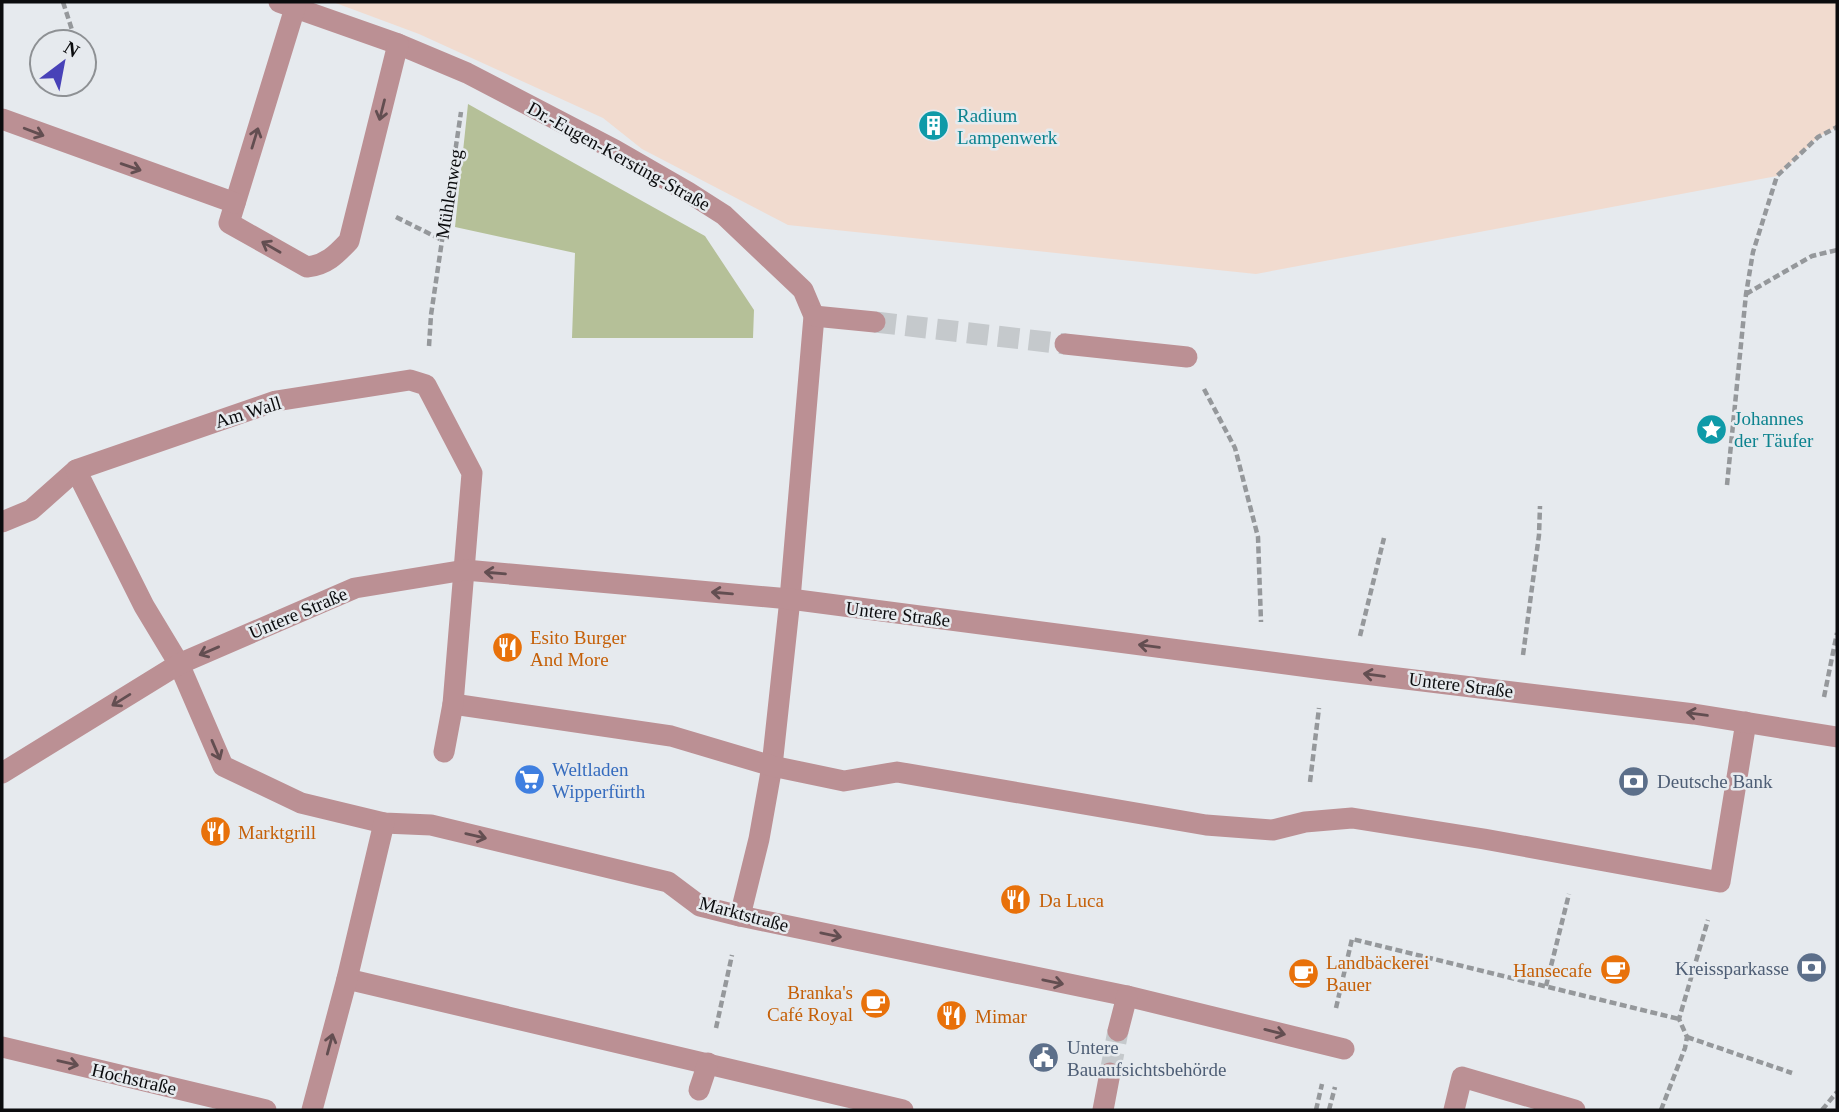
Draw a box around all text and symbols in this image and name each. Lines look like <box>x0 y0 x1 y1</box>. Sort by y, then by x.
north arrow <box>28 28 98 98</box>
text: N <box>60 36 83 62</box>
street label: Dr.-Eugen-Kersting-Straße <box>524 97 714 215</box>
one-way arrow <box>375 98 388 121</box>
place label: Radium Lampenwerk <box>957 105 1058 148</box>
building icon: Radium Lampenwerk <box>917 109 951 143</box>
one-way arrow <box>23 126 44 139</box>
one-way arrow <box>249 127 262 149</box>
street label: Mühlenweg <box>432 147 467 240</box>
one-way arrow <box>119 162 141 174</box>
one-way arrow <box>261 240 282 253</box>
street label: Am Wall <box>212 392 284 432</box>
place label: Johannes der Täufer <box>1734 408 1814 451</box>
place icon: Johannes der Täufer <box>1694 412 1728 446</box>
one-way arrow <box>484 566 507 579</box>
street label: Untere Straße <box>246 583 350 643</box>
one-way arrow <box>711 586 734 599</box>
street label: Untere Straße <box>845 597 951 631</box>
place label: Esito Burger And More <box>530 627 627 670</box>
restaurant icon: Esito Burger And More <box>490 631 524 665</box>
one-way arrow <box>1138 639 1160 652</box>
one-way arrow <box>199 646 220 659</box>
one-way arrow <box>1363 668 1386 681</box>
street label: Untere Straße <box>1408 668 1514 702</box>
one-way arrow <box>111 694 131 708</box>
one-way arrow <box>1686 708 1709 721</box>
one-way arrow <box>210 738 223 760</box>
place label: Weltladen Wipperfürth <box>552 759 646 802</box>
supermarket icon: Weltladen Wipperfürth <box>512 763 546 797</box>
bank icon: Deutsche Bank <box>1617 764 1651 798</box>
place label: Deutsche Bank <box>1657 771 1773 792</box>
restaurant icon: Marktgrill <box>198 815 232 849</box>
place label: Marktgrill <box>238 822 316 843</box>
one-way arrow <box>464 829 487 843</box>
restaurant icon: Da Luca <box>999 883 1033 917</box>
place label: Da Luca <box>1039 890 1104 911</box>
street label: Marktstraße <box>697 892 791 936</box>
one-way arrow <box>819 929 842 943</box>
bank icon: Kreissparkasse <box>1795 951 1829 985</box>
place label: Landbäckerei Bauer <box>1326 952 1429 995</box>
cafe icon: Hansecafe <box>1598 953 1632 987</box>
cafe icon: Landbäckerei Bauer <box>1286 956 1320 990</box>
place label: Kreissparkasse <box>1675 958 1789 979</box>
place label: Hansecafe <box>1513 960 1592 981</box>
one-way arrow <box>1041 976 1064 990</box>
place label: Branka's Café Royal <box>767 982 853 1025</box>
cafe icon: Branka's Café Royal <box>859 986 893 1020</box>
restaurant icon: Mimar <box>935 999 969 1033</box>
place label: Mimar <box>975 1006 1027 1027</box>
one-way arrow <box>1263 1026 1286 1039</box>
one-way arrow <box>324 1033 337 1056</box>
place label: Untere Bauaufsichtsbehörde <box>1067 1037 1226 1080</box>
public building icon: Untere Bauaufsichtsbehörde <box>1027 1041 1061 1075</box>
one-way arrow <box>56 1057 79 1070</box>
street label: Hochstraße <box>89 1059 179 1099</box>

